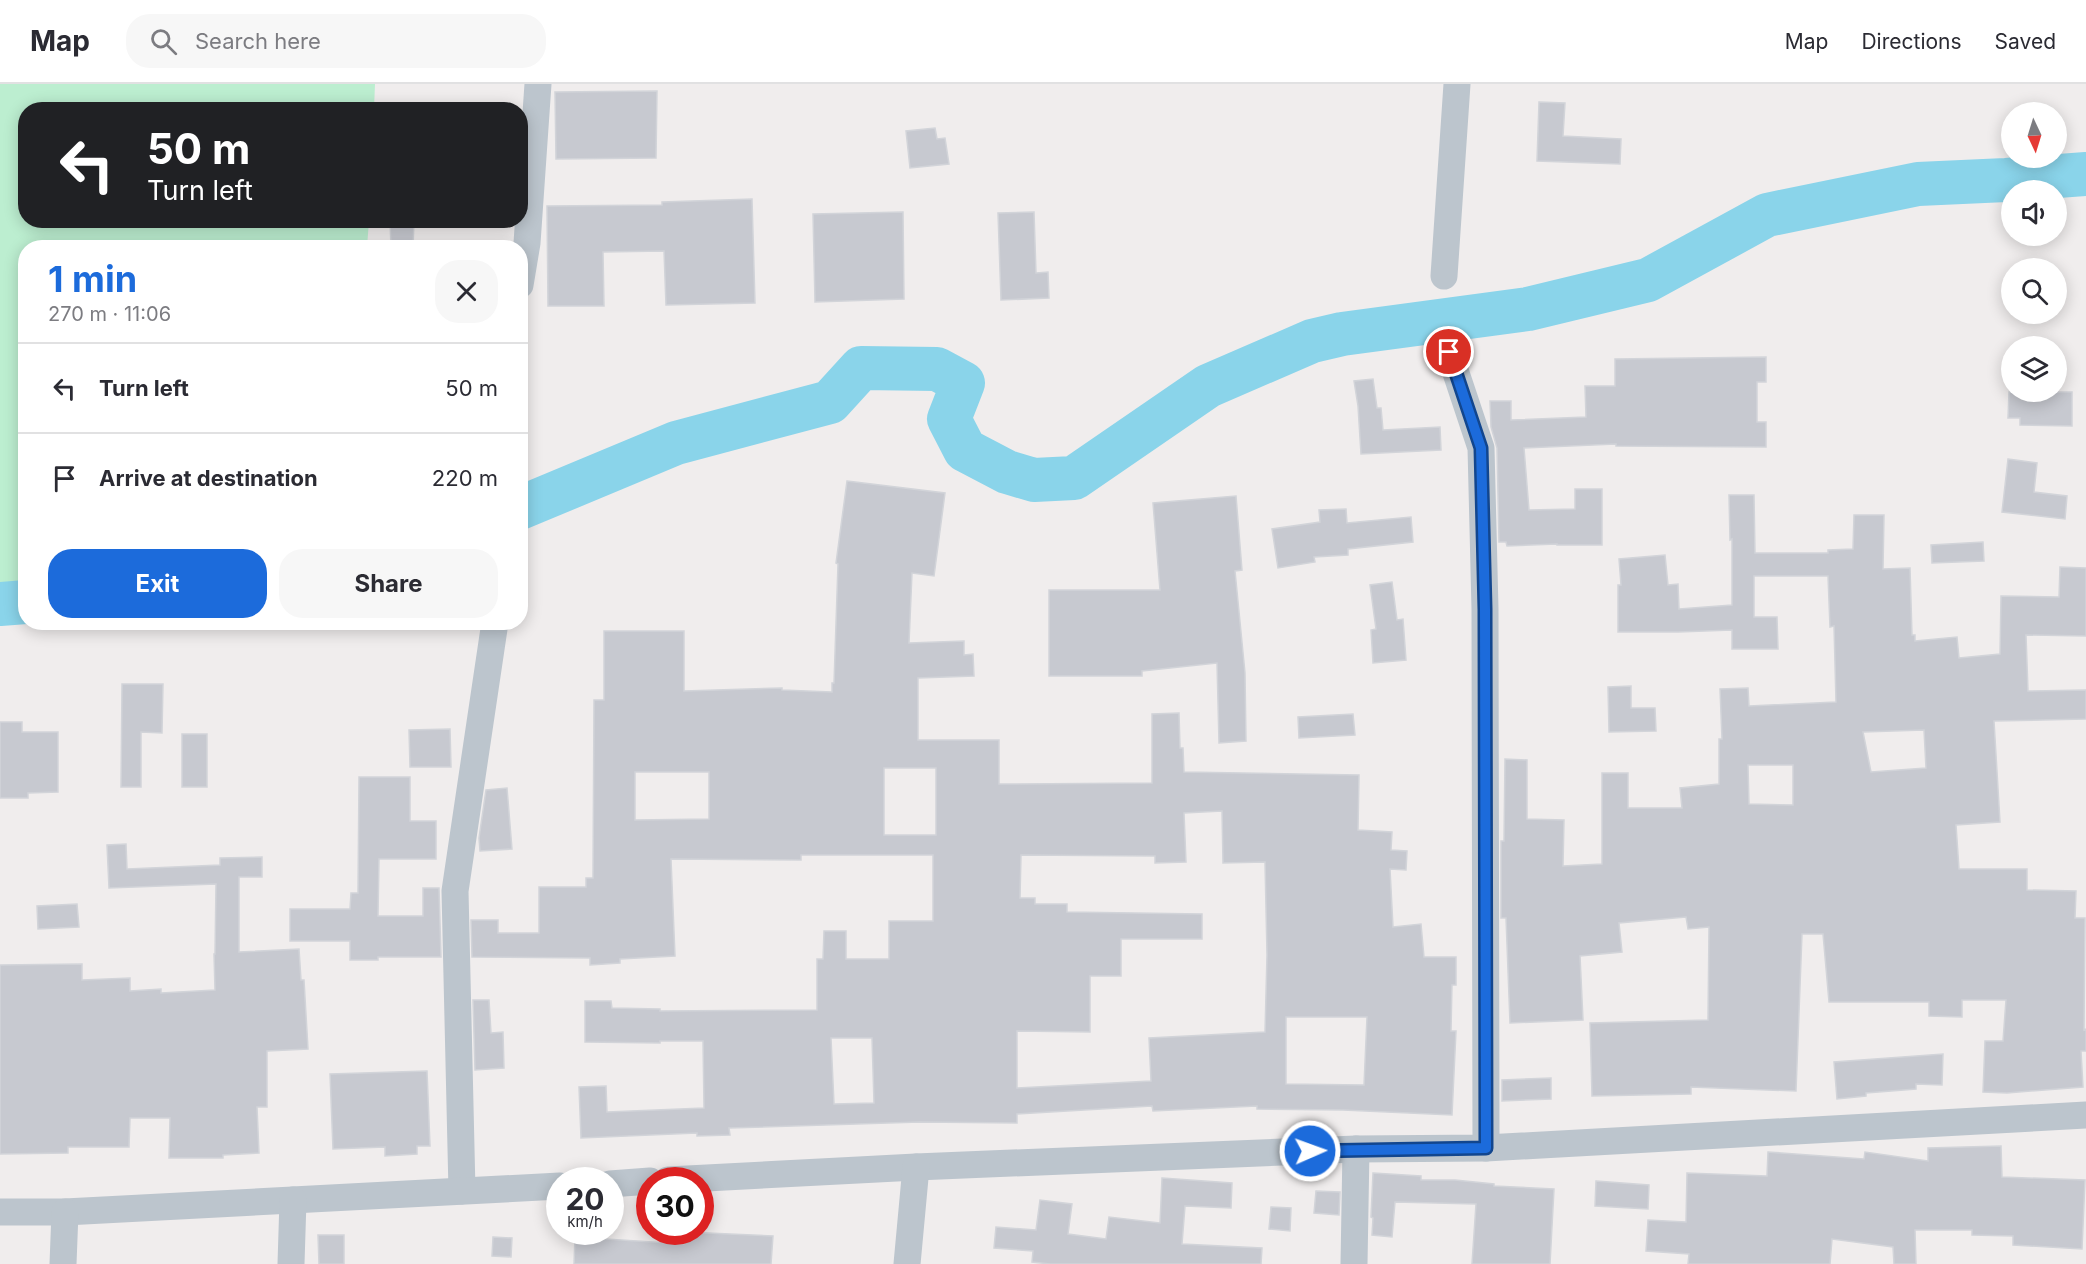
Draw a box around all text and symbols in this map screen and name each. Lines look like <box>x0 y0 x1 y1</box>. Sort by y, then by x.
search box <box>126 14 546 68</box>
text: Map <box>30 24 90 58</box>
icon: search <box>147 25 180 58</box>
text: Search here <box>195 28 321 54</box>
text: Map <box>1785 29 1828 54</box>
text: Directions <box>1861 29 1962 54</box>
text: Saved <box>1995 29 2056 54</box>
north arrow <box>2001 102 2067 168</box>
map controls <box>2001 102 2067 402</box>
text: 50 m <box>147 123 250 174</box>
icon: left <box>48 126 126 204</box>
text: Turn left <box>147 174 253 207</box>
button: sound <box>2001 180 2067 246</box>
text: 1 min <box>48 257 137 301</box>
button: search <box>2001 258 2067 324</box>
button: close <box>435 260 498 323</box>
text: 270 m · 11:06 <box>48 302 171 326</box>
pin <box>1423 326 1474 377</box>
icon: arrive <box>1432 335 1465 368</box>
button: layers <box>2001 336 2067 402</box>
icon: left <box>48 372 81 405</box>
text: Turn left <box>99 375 189 401</box>
text: 50 m <box>445 375 498 401</box>
icon: arrive <box>48 462 81 495</box>
text: Arrive at destination <box>99 465 318 491</box>
text: 220 m <box>432 465 498 491</box>
button: Exit <box>48 549 267 618</box>
button: Share <box>279 549 498 618</box>
position arrow <box>1278 1119 1342 1183</box>
speed limit sign: 30 <box>636 1167 714 1245</box>
text: 20 <box>565 1181 605 1217</box>
text: km/h <box>567 1212 603 1231</box>

